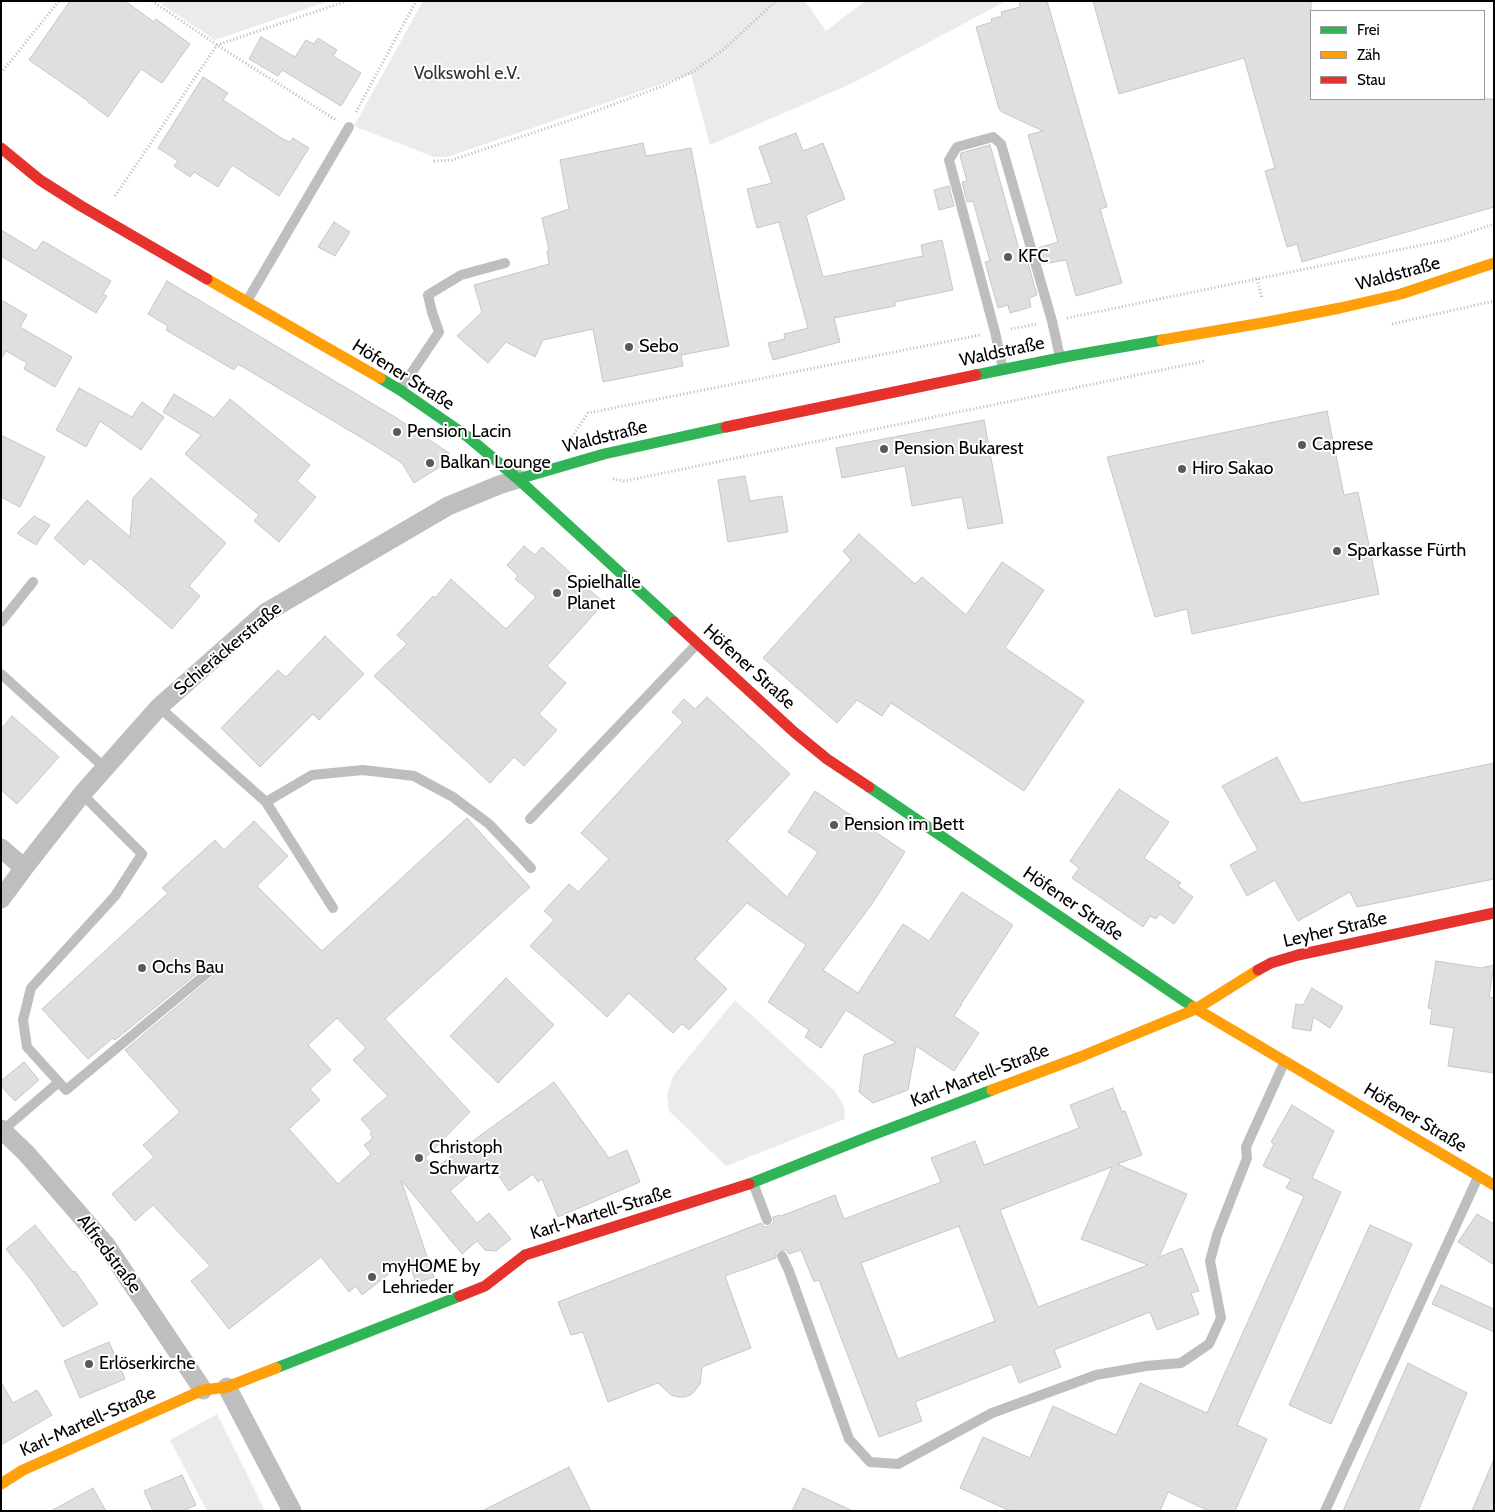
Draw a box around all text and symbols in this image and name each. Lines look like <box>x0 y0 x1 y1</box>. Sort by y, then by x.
legend <box>1310 10 1485 100</box>
text: Frei <box>1357 21 1380 39</box>
text: Zäh <box>1357 46 1380 64</box>
park label: Volkswohl e.V. <box>414 63 520 85</box>
text: Stau <box>1357 71 1386 89</box>
place label: KFC <box>1018 246 1049 268</box>
marker: KFC <box>1002 251 1014 263</box>
street label: Waldstraße <box>1354 252 1442 296</box>
street label: Waldstraße <box>958 332 1046 372</box>
street label: Höfener Straße <box>348 335 458 415</box>
place label: Sebo <box>639 336 679 358</box>
marker: Sebo <box>623 341 635 353</box>
street label: Waldstraße <box>561 416 649 458</box>
place label: Pension Lacin <box>407 421 511 443</box>
marker: Pension Lacin <box>391 426 403 438</box>
place label: Caprese <box>1312 434 1373 456</box>
place label: Pension Bukarest <box>894 438 1024 460</box>
marker: Caprese <box>1296 439 1308 451</box>
marker: Pension Bukarest <box>878 443 890 455</box>
place label: Balkan Lounge <box>440 452 551 474</box>
marker: Balkan Lounge <box>424 457 436 469</box>
place label: Hiro Sakao <box>1192 458 1273 480</box>
marker: Hiro Sakao <box>1176 463 1188 475</box>
place label: Sparkasse Fürth <box>1347 540 1466 562</box>
marker: Sparkasse Fürth <box>1331 545 1343 557</box>
place label: Spielhalle Planet <box>567 572 641 614</box>
marker: Spielhalle Planet <box>551 587 563 599</box>
street label: Schieräckerstraße <box>170 598 286 700</box>
street label: Höfener Straße <box>699 620 799 714</box>
place label: Pension im Bett <box>844 814 964 836</box>
marker: Pension im Bett <box>828 819 840 831</box>
street label: Höfener Straße <box>1019 863 1127 945</box>
street label: Leyher Straße <box>1281 908 1389 952</box>
place label: Ochs Bau <box>152 957 224 979</box>
marker: Ochs Bau <box>136 962 148 974</box>
street label: Karl-Martell-Straße <box>908 1040 1052 1112</box>
street label: Höfener Straße <box>1360 1079 1470 1157</box>
place label: Christoph Schwartz <box>429 1137 502 1180</box>
marker: Christoph Schwartz <box>413 1152 425 1164</box>
street label: Karl-Martell-Straße <box>528 1181 674 1245</box>
street label: Alfredstraße <box>72 1210 146 1298</box>
place label: myHOME by Lehrieder <box>382 1256 480 1298</box>
marker: myHOME by Lehrieder <box>366 1271 378 1283</box>
place label: Erlöserkirche <box>99 1353 195 1375</box>
marker: Erlöserkirche <box>83 1358 95 1370</box>
street label: Karl-Martell-Straße <box>17 1382 159 1462</box>

